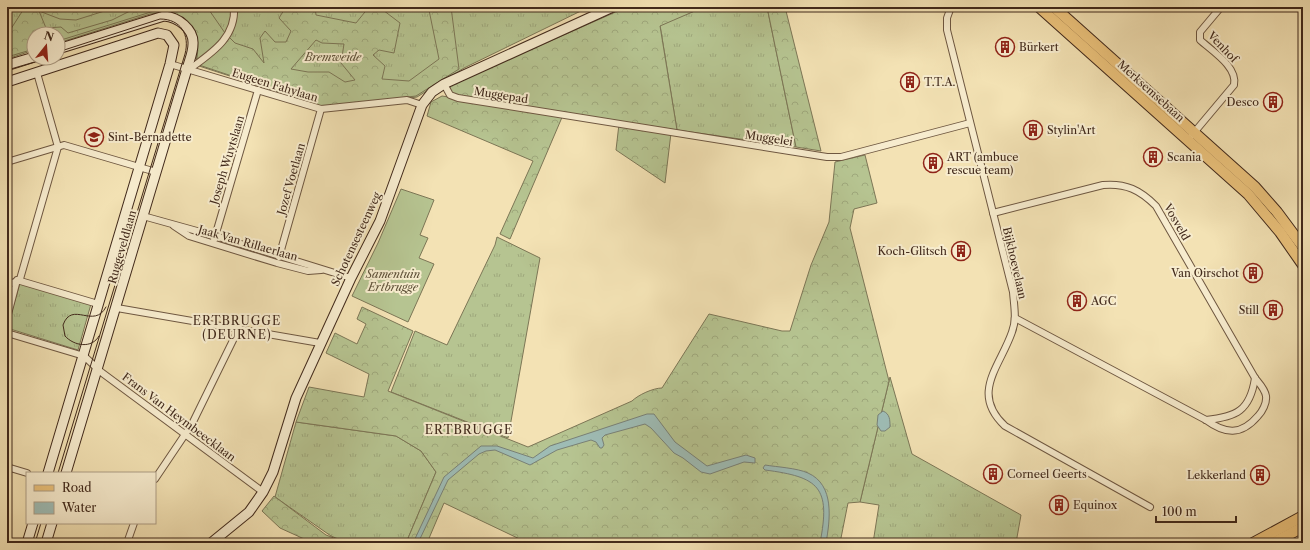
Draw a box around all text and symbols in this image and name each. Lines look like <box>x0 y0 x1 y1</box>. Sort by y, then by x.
north arrow <box>26 26 66 66</box>
text: N <box>42 28 56 45</box>
street label: Venhof <box>1204 28 1243 67</box>
building icon: Bürkert <box>994 36 1016 58</box>
place label: Bürkert <box>1019 40 1059 54</box>
park label: Bremweide <box>304 50 362 64</box>
street label: Merksemsebaan <box>1115 57 1187 125</box>
street label: Eugeen Fahylaan <box>230 65 320 105</box>
building icon: T.T.A. <box>899 71 921 93</box>
place label: T.T.A. <box>924 75 956 89</box>
street label: Muggepad <box>473 84 529 106</box>
building icon: Desco <box>1262 91 1284 113</box>
place label: Desco <box>1227 95 1259 109</box>
street label: Joseph Wuytslaan <box>206 114 247 208</box>
building icon: Stylin'Art <box>1022 119 1044 141</box>
place label: Stylin'Art <box>1047 123 1095 137</box>
school or university icon: Sint-Bernadette <box>83 126 105 148</box>
street label: Muggelei <box>744 127 795 149</box>
place label: Sint-Bernadette <box>108 130 192 144</box>
street label: Jozef Voetlaan <box>273 141 308 219</box>
building icon: Scania <box>1142 146 1164 168</box>
place label: ART (ambuce rescue team) <box>946 150 1018 177</box>
place label: Scania <box>1167 150 1201 164</box>
building icon: ART (ambuce rescue team) <box>922 152 944 174</box>
street label: Schotensesteenweg <box>328 190 384 288</box>
street label: Vosveld <box>1160 200 1193 243</box>
street label: Ruggeveldlaan <box>105 209 139 285</box>
street label: Jaak Van Rillaerlaan <box>195 222 299 264</box>
street label: Bijkhoevelaan <box>1000 226 1030 301</box>
building icon: Koch-Glitsch <box>950 240 972 262</box>
place label: Koch-Glitsch <box>878 244 947 258</box>
building icon: Van Oirschot <box>1242 262 1264 284</box>
place label: Van Oirschot <box>1170 266 1239 280</box>
park label: Samentuin Ertbrugge <box>365 267 420 294</box>
building icon: AGC <box>1066 290 1088 312</box>
place label: AGC <box>1090 294 1116 308</box>
building icon: Still <box>1262 299 1284 321</box>
place label: Still <box>1239 303 1260 317</box>
district label: ERTBRUGGE (DEURNE) <box>193 313 281 342</box>
street label: Frans Van Heymbeecklaan <box>119 370 239 464</box>
district label: ERTBRUGGE <box>425 422 513 437</box>
building icon: Corneel Geerts <box>982 463 1004 485</box>
building icon: Lekkerland <box>1249 464 1271 486</box>
place label: Corneel Geerts <box>1007 467 1087 481</box>
place label: Lekkerland <box>1187 468 1246 482</box>
legend <box>26 472 156 524</box>
text: Road <box>62 480 92 495</box>
building icon: Equinox <box>1048 494 1070 516</box>
place label: Equinox <box>1073 498 1118 512</box>
scale bar <box>1156 498 1236 524</box>
text: Water <box>61 500 96 515</box>
text: 100 m <box>1162 504 1197 519</box>

